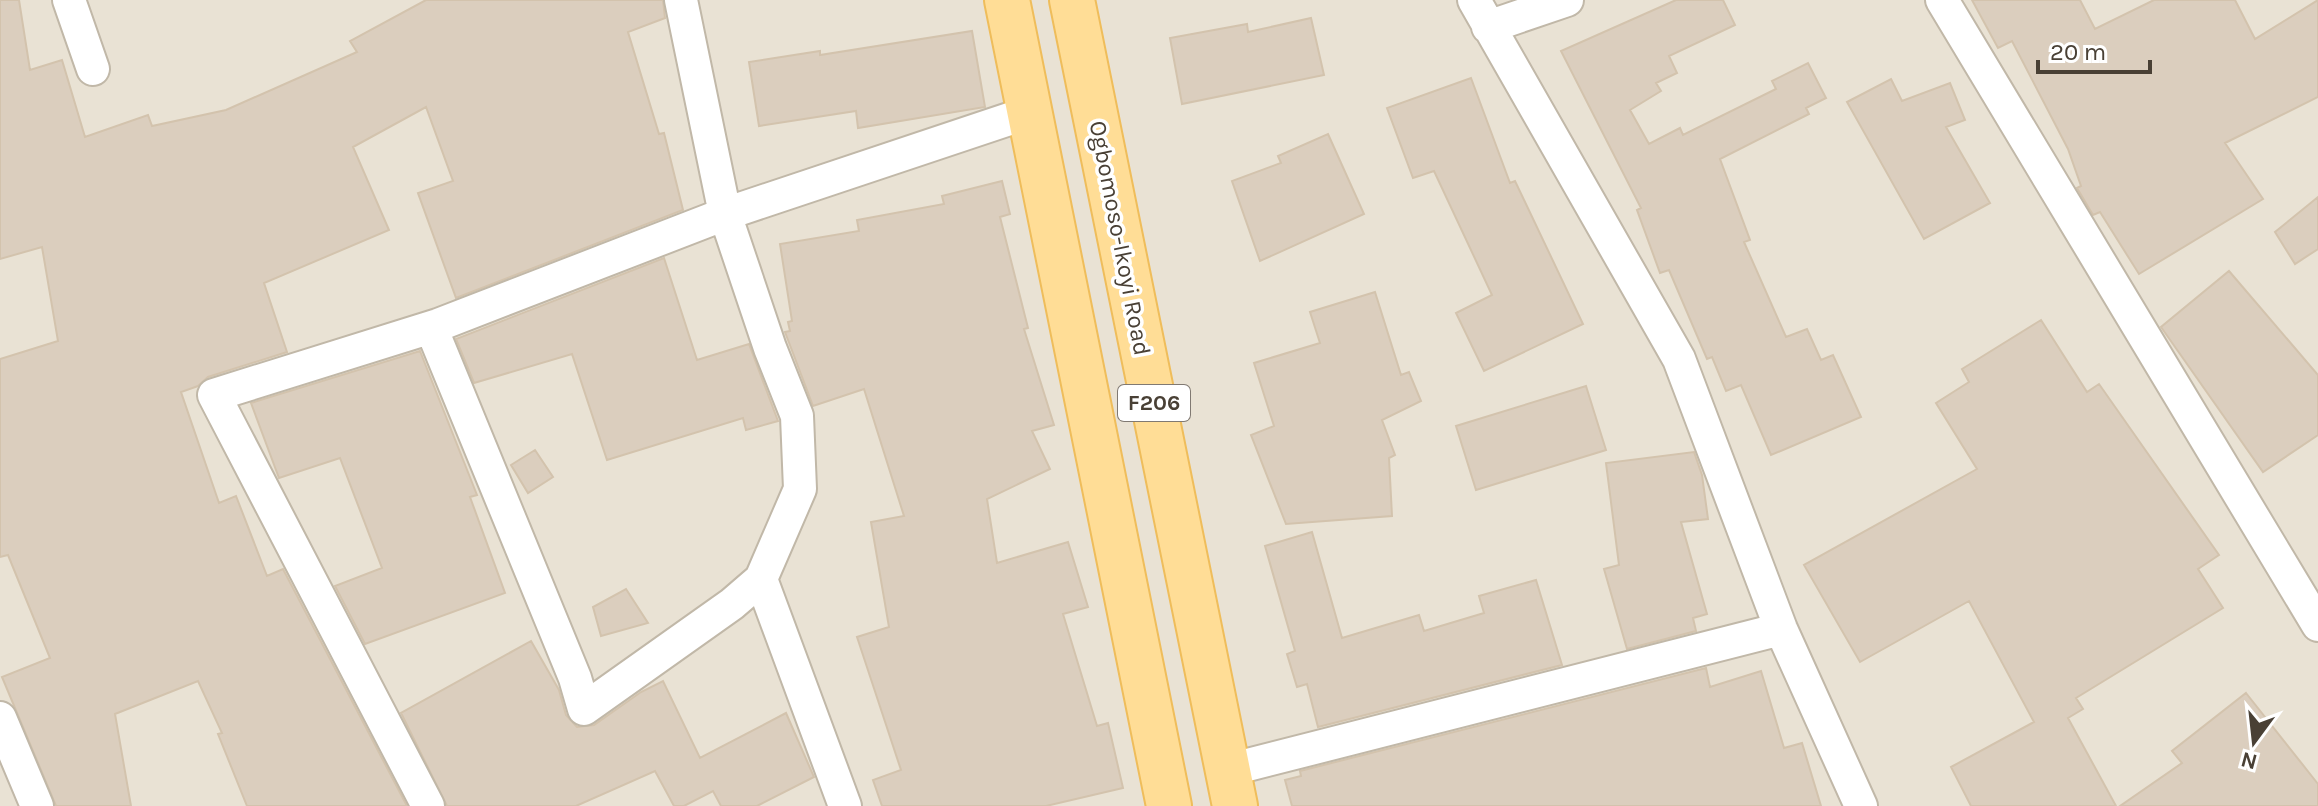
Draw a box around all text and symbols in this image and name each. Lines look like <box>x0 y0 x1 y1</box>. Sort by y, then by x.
scale bar <box>2038 24 2150 74</box>
text: 20 m <box>2050 38 2106 66</box>
street label: Ogbomoso-Ikoyi Road <box>1083 118 1157 358</box>
road number: F206 <box>1118 385 1190 421</box>
north arrow <box>2214 702 2294 782</box>
text: N <box>2238 746 2260 775</box>

